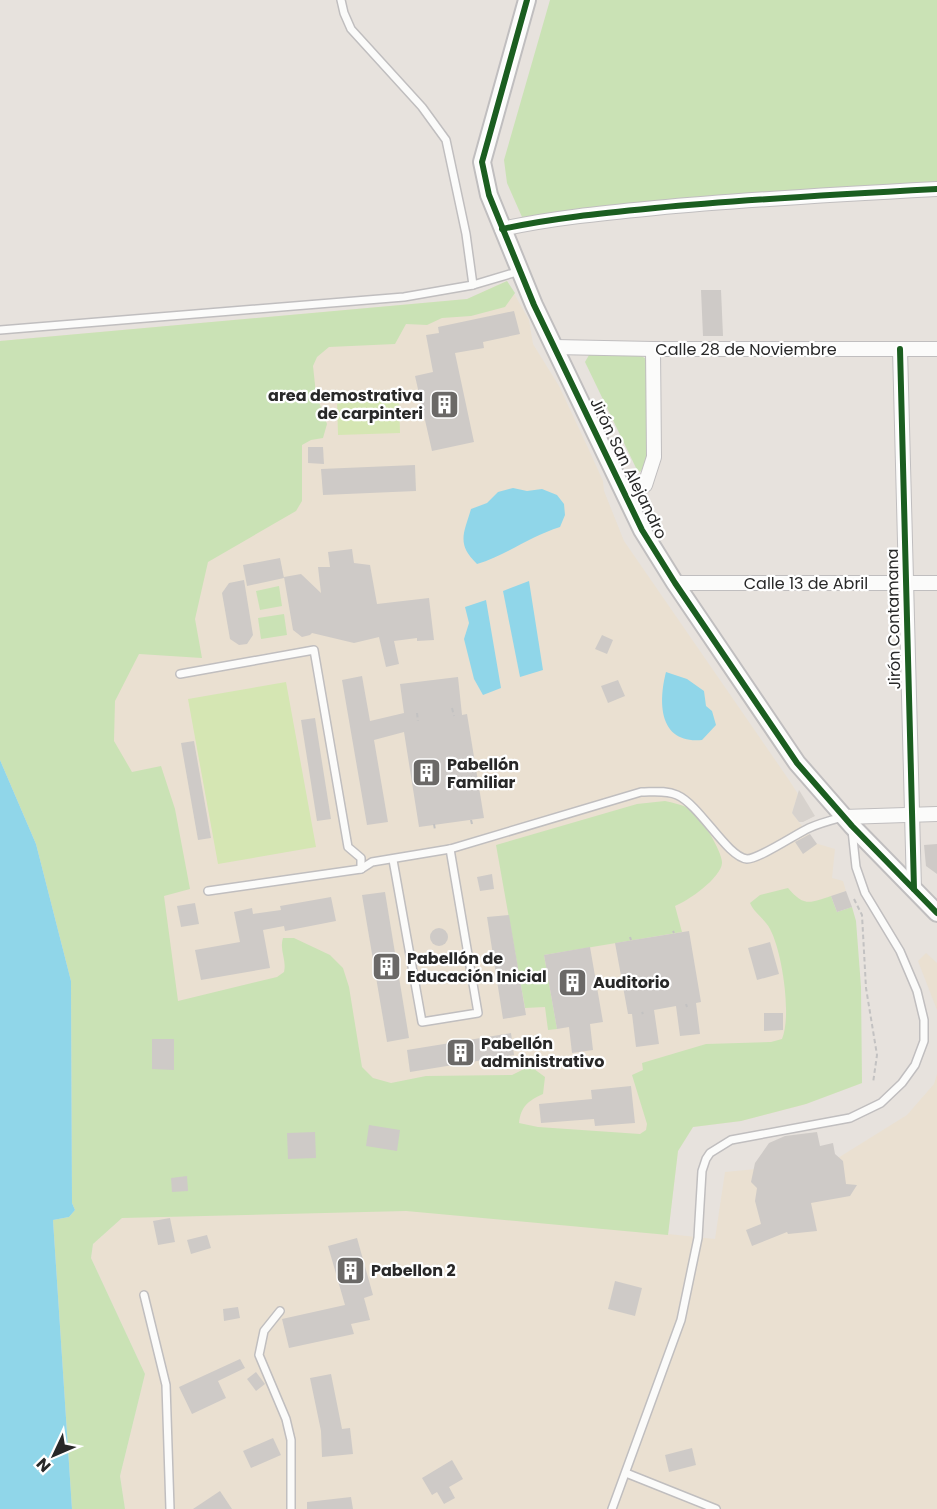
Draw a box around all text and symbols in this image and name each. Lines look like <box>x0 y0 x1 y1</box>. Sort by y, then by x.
street label: Calle 28 de Noviembre <box>655 338 837 361</box>
place label: area demostrativa de carpinteri <box>268 384 423 425</box>
building icon: area demostrativa de carpinteri <box>428 388 460 420</box>
street label: Jirón San Alejandro <box>584 394 673 543</box>
street label: Jirón Contamana <box>881 548 906 690</box>
street label: Calle 13 de Abril <box>744 572 868 595</box>
place label: Pabellón Familiar <box>447 753 519 794</box>
building icon: Pabellón Familiar <box>410 757 442 789</box>
place label: Pabellón de Educación Inicial <box>407 947 547 988</box>
building icon: Pabellón de Educación Inicial <box>370 951 402 983</box>
building icon: Auditorio <box>556 966 588 998</box>
place label: Auditorio <box>593 971 670 994</box>
place label: Pabellón administrativo <box>481 1032 604 1073</box>
building icon: Pabellón administrativo <box>444 1036 476 1068</box>
building icon: Pabellon 2 <box>334 1254 366 1286</box>
place label: Pabellon 2 <box>371 1259 456 1282</box>
north arrow <box>24 1425 84 1485</box>
text: N <box>31 1453 56 1477</box>

